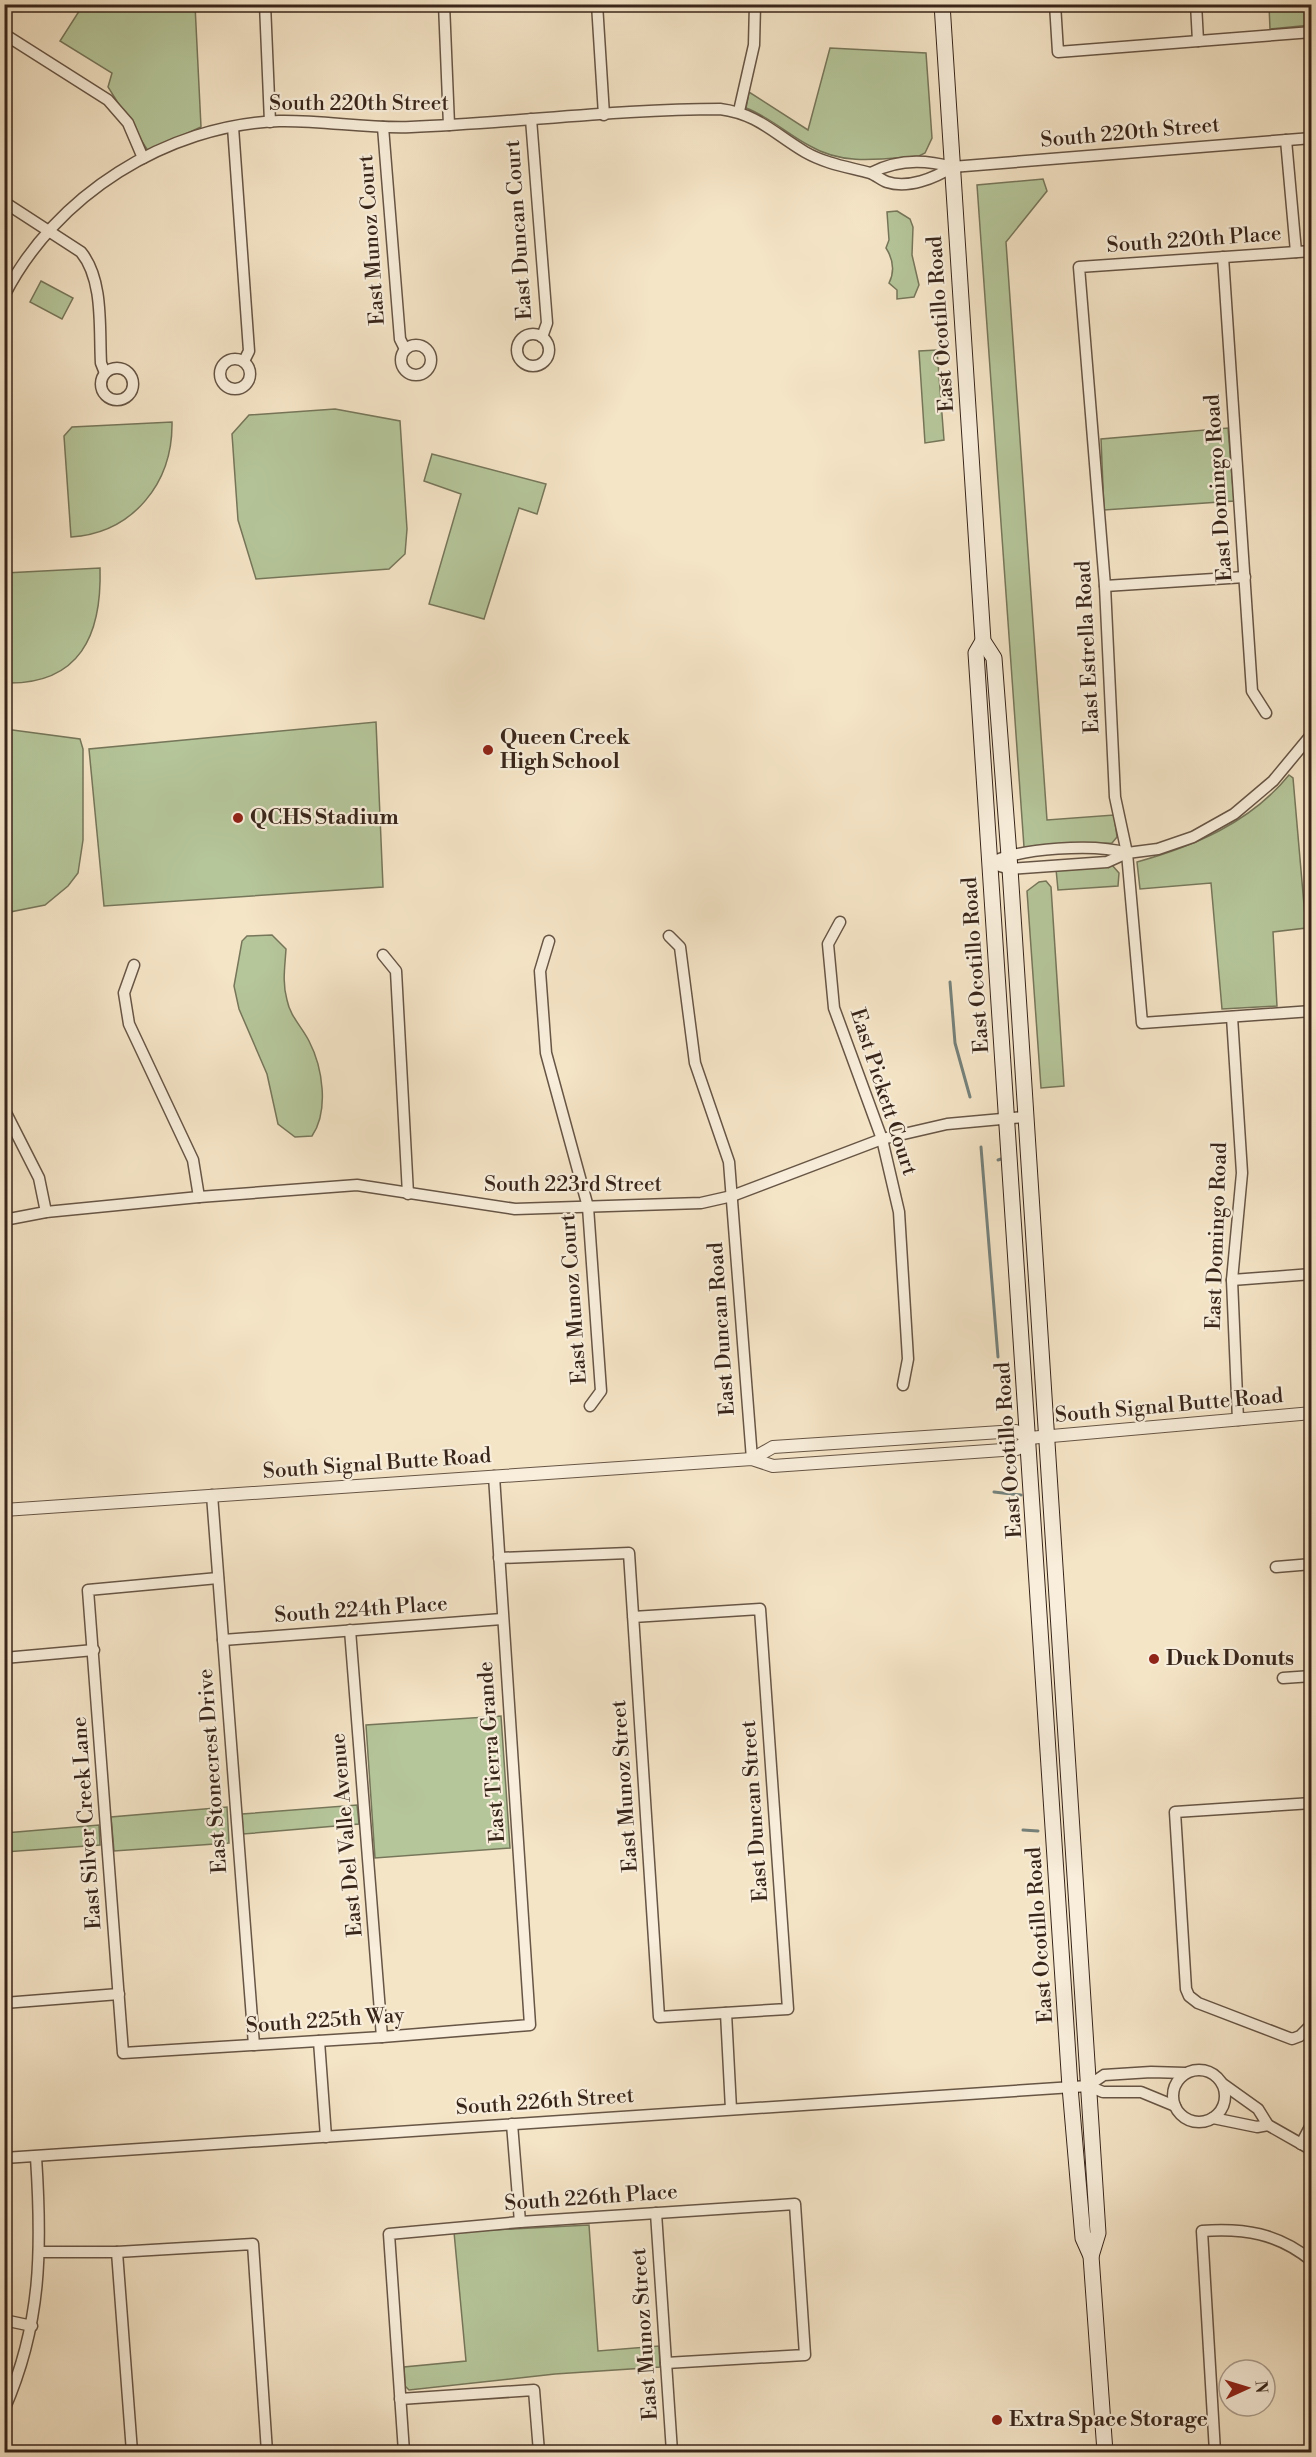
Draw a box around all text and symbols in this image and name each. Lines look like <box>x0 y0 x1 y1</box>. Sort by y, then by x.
street label: South 220th Street <box>269 91 449 117</box>
street label: South 220th Street <box>1039 112 1221 154</box>
street label: East Duncan Court <box>500 139 538 321</box>
street label: East Munoz Court <box>353 153 391 326</box>
street label: South 220th Place <box>1106 221 1282 259</box>
street label: East Ocotillo Road <box>922 235 960 413</box>
street label: East Domingo Road <box>1199 393 1239 583</box>
street label: East Estrella Road <box>1070 560 1106 734</box>
place label: Queen Creek High School <box>500 725 631 775</box>
marker: Queen Creek High School <box>481 743 495 757</box>
place label: QCHS Stadium <box>250 805 399 831</box>
marker: QCHS Stadium <box>231 811 245 825</box>
street label: East Ocotillo Road <box>957 876 995 1054</box>
street label: East Pickett Court <box>844 1005 922 1179</box>
street label: East Domingo Road <box>1201 1142 1233 1330</box>
street label: South 223rd Street <box>484 1172 663 1198</box>
street label: East Munoz Court <box>555 1212 593 1385</box>
street label: East Duncan Road <box>703 1241 741 1417</box>
street label: East Ocotillo Road <box>990 1361 1028 1539</box>
street label: South Signal Butte Road <box>1054 1383 1284 1429</box>
street label: South Signal Butte Road <box>262 1443 492 1485</box>
street label: South 224th Place <box>273 1591 449 1629</box>
place label: Duck Donuts <box>1166 1646 1294 1672</box>
marker: Duck Donuts <box>1147 1652 1161 1666</box>
street label: East Tierra Grande <box>473 1660 511 1844</box>
street label: East Stonecrest Drive <box>193 1668 233 1874</box>
street label: East Munoz Street <box>606 1698 644 1873</box>
street label: East Silver Creek Lane <box>67 1716 107 1930</box>
street label: East Duncan Street <box>736 1719 774 1903</box>
street label: East Del Valle Avenue <box>325 1732 369 1938</box>
street label: East Ocotillo Road <box>1021 1846 1059 2024</box>
street label: South 225th Way <box>245 2002 406 2040</box>
street label: South 226th Street <box>455 2083 636 2121</box>
street label: South 226th Place <box>503 2179 679 2217</box>
street label: East Munoz Street <box>626 2246 664 2421</box>
north arrow <box>1217 2358 1277 2418</box>
text: N <box>1251 2380 1271 2394</box>
place label: Extra Space Storage <box>1009 2407 1208 2433</box>
marker: Extra Space Storage <box>990 2413 1004 2427</box>

